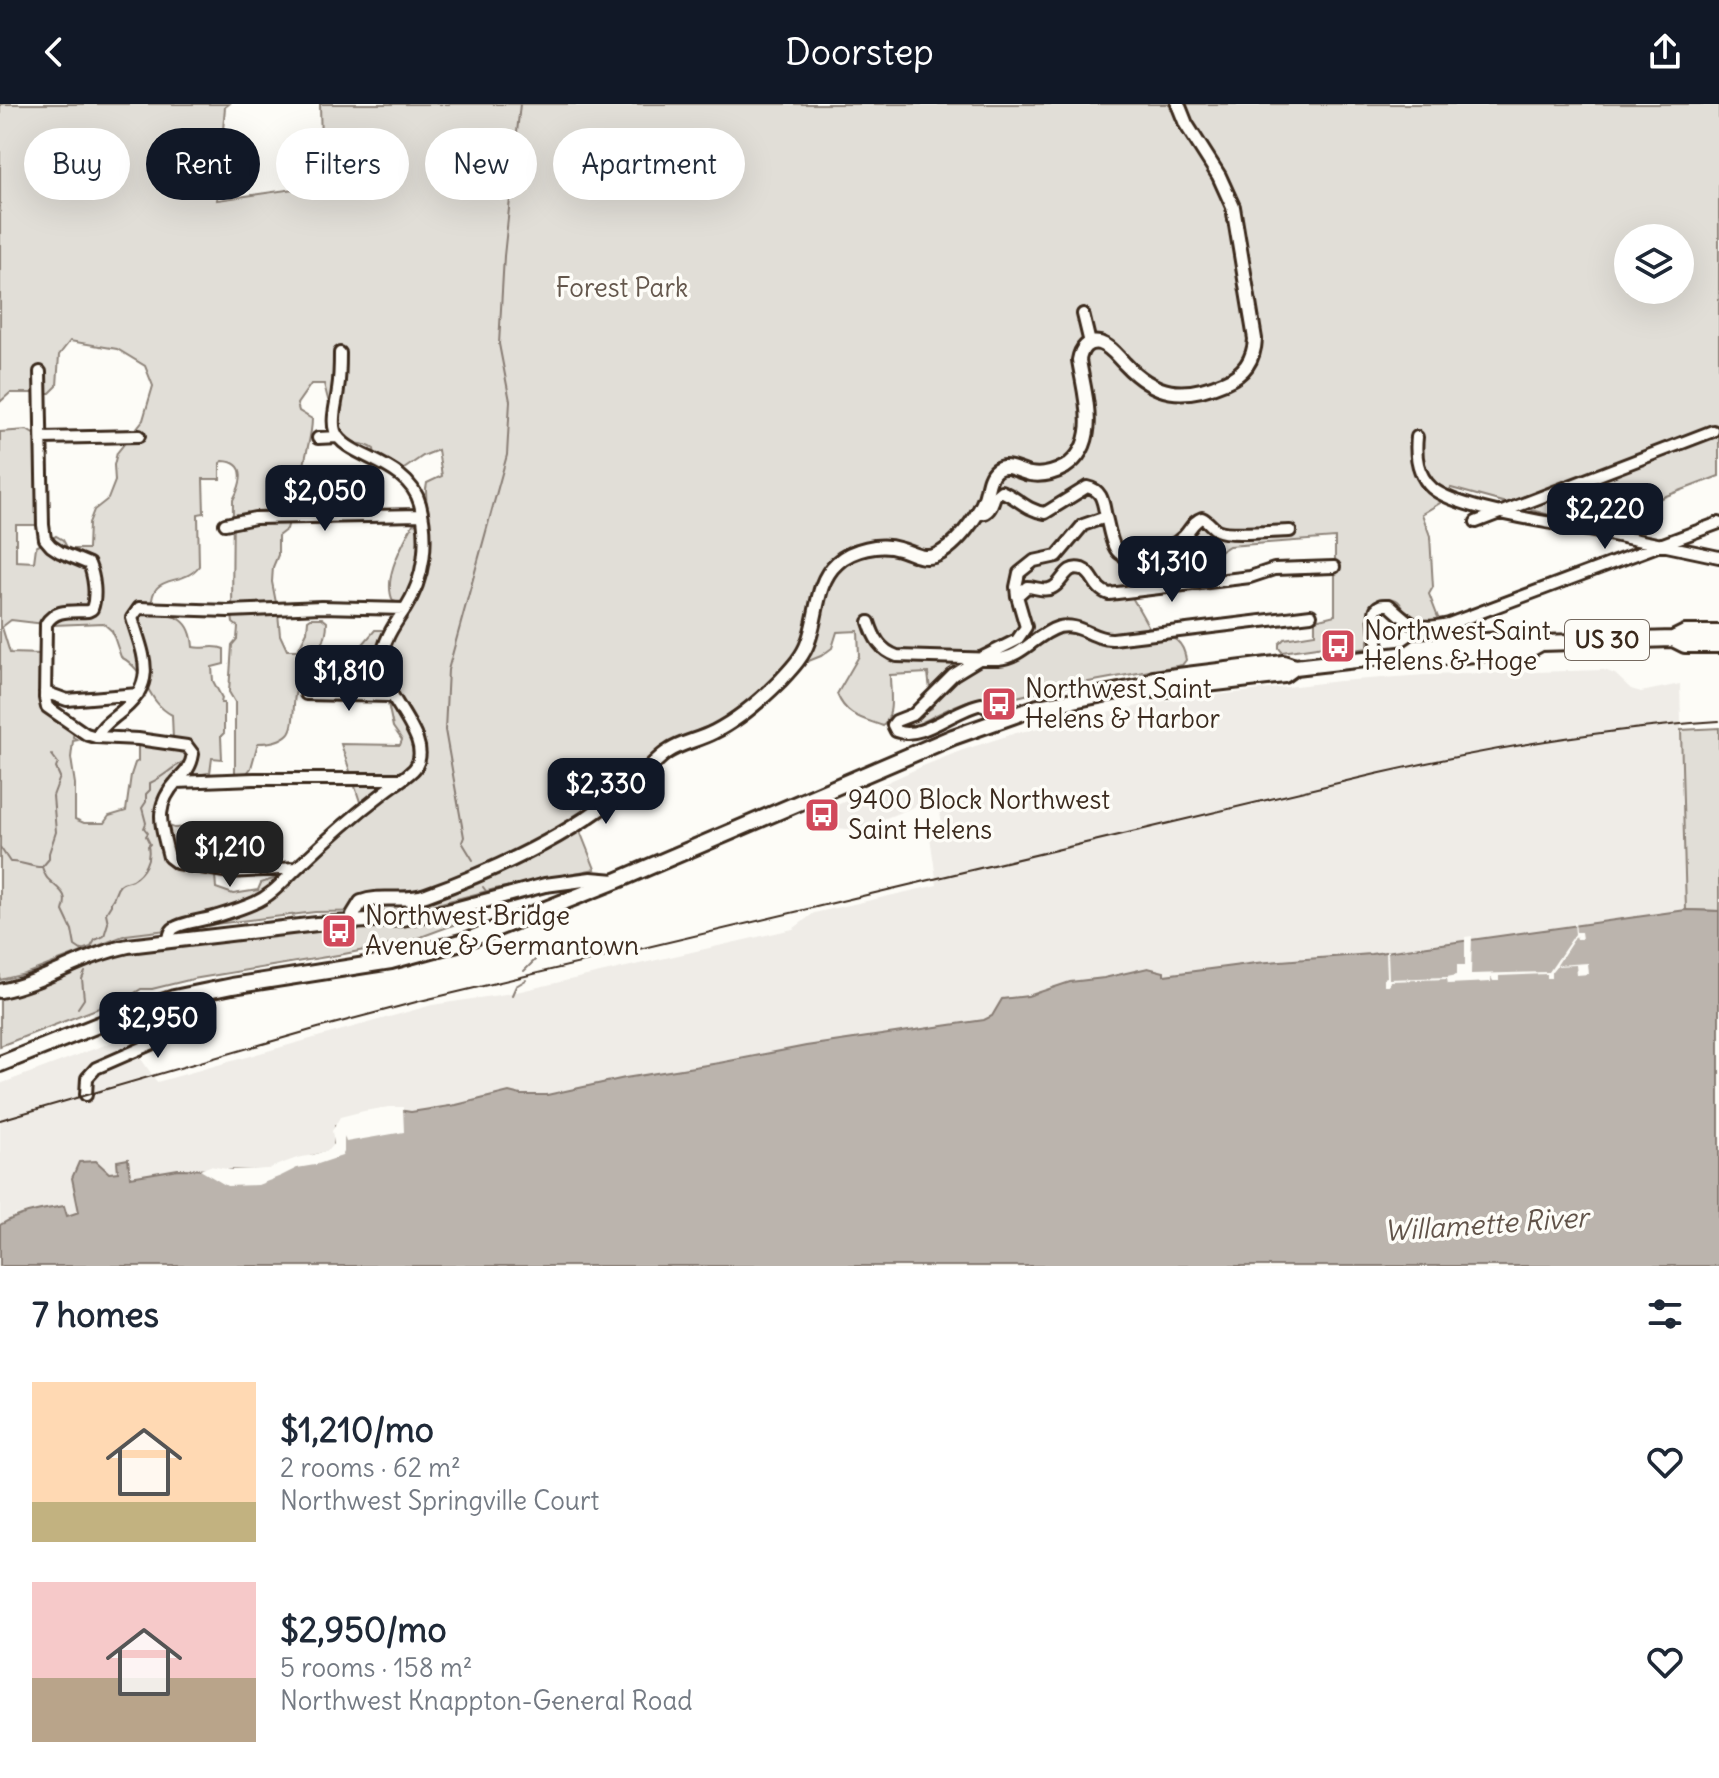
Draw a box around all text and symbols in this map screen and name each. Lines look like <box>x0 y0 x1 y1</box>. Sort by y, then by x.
icon: back <box>32 30 76 74</box>
text: Doorstep <box>785 30 934 75</box>
icon: share <box>1643 30 1687 74</box>
chip: Buy <box>24 128 130 200</box>
chip: Rent <box>146 128 260 200</box>
chip: Filters <box>276 128 409 200</box>
chip: New <box>425 128 537 200</box>
chip: Apartment <box>553 128 745 200</box>
map controls <box>1614 224 1694 304</box>
button: layers <box>1614 224 1694 304</box>
park label: Forest Park <box>556 271 688 304</box>
pin: $2,050 <box>260 465 390 533</box>
text: $2,050 <box>283 474 367 507</box>
pin: $2,220 <box>1540 483 1670 551</box>
text: $2,220 <box>1565 492 1645 525</box>
pin: $1,310 <box>1107 536 1237 604</box>
text: $1,310 <box>1136 545 1208 578</box>
place label: Northwest Saint Helens & Hoge <box>1364 614 1551 677</box>
road number: US 30 <box>1565 620 1649 660</box>
bus stop icon: Northwest Saint Helens & Hoge <box>1319 627 1357 665</box>
pin: $1,810 <box>284 645 414 713</box>
text: $1,810 <box>313 654 385 687</box>
place label: Northwest Saint Helens & Harbor <box>1025 672 1221 735</box>
bus stop icon: Northwest Saint Helens & Harbor <box>980 685 1018 723</box>
pin: $2,330 <box>541 758 671 826</box>
text: $2,330 <box>566 767 646 800</box>
place label: 9400 Block Northwest Saint Helens <box>848 783 1110 846</box>
bus stop icon: 9400 Block Northwest Saint Helens <box>803 796 841 834</box>
pin: $1,210 <box>165 821 295 889</box>
text: $1,210 <box>194 830 266 863</box>
place label: Northwest Bridge Avenue & Germantown <box>365 899 639 962</box>
bus stop icon: Northwest Bridge Avenue & Germantown <box>320 912 358 950</box>
pin: $2,950 <box>93 992 223 1060</box>
text: $2,950 <box>117 1001 199 1034</box>
water label: Willamette River <box>1383 1199 1593 1249</box>
icon: filters <box>1643 1292 1687 1336</box>
text: 7 homes <box>32 1293 159 1336</box>
text: $1,210/mo <box>280 1408 434 1451</box>
icon: home <box>96 1414 192 1510</box>
icon: heart <box>1643 1440 1687 1484</box>
text: 2 rooms · 62 m² <box>280 1451 461 1484</box>
text: Northwest Springville Court <box>280 1484 599 1517</box>
text: $2,950/mo <box>280 1608 447 1651</box>
icon: home <box>96 1614 192 1710</box>
icon: heart <box>1643 1640 1687 1684</box>
text: 5 rooms · 158 m² <box>280 1651 472 1684</box>
text: Northwest Knappton-General Road <box>280 1684 693 1717</box>

